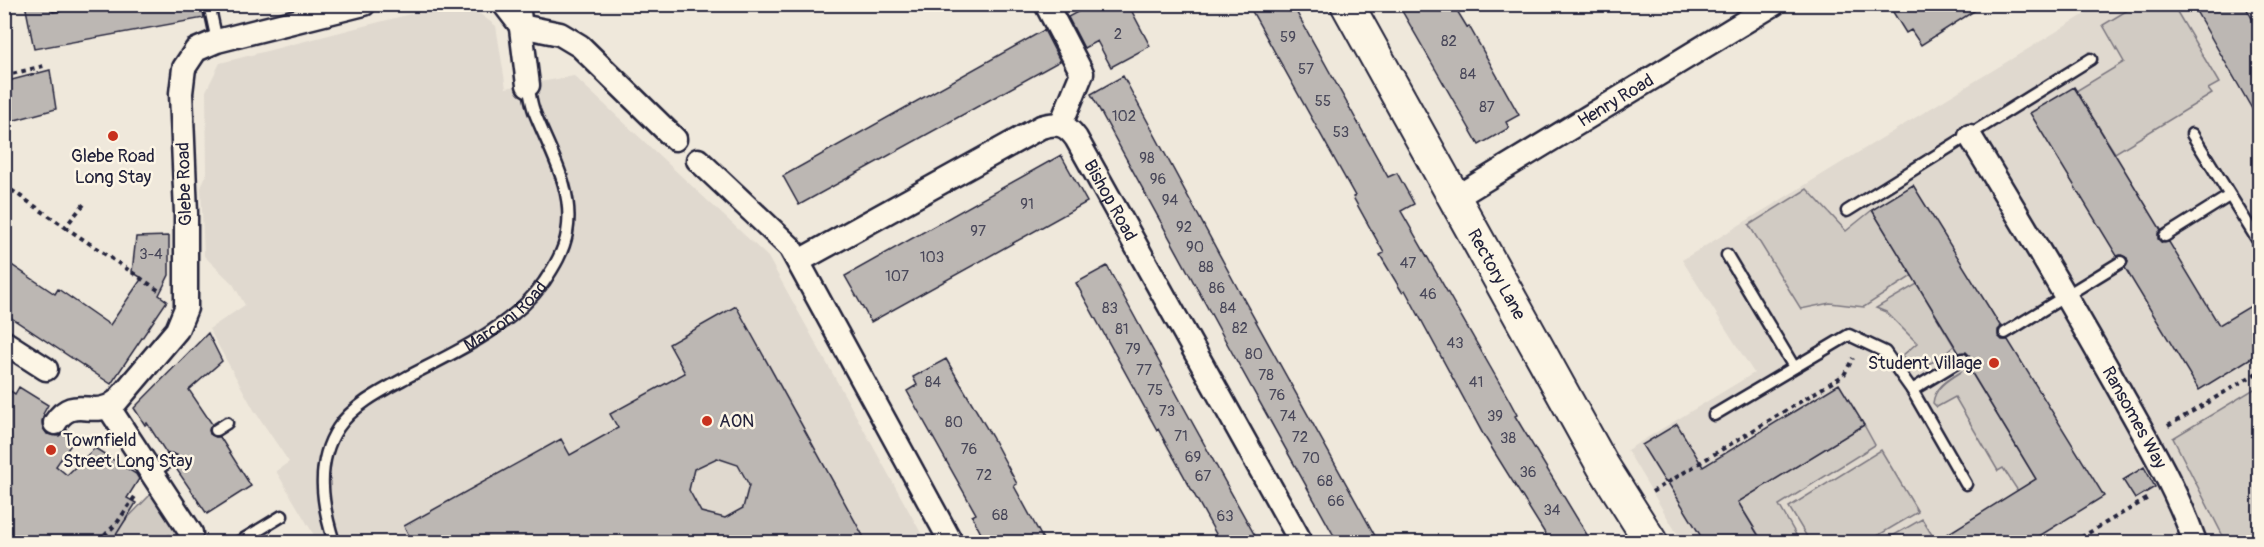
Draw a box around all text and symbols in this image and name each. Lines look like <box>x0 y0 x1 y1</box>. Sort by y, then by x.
house number: 2 <box>1114 25 1122 44</box>
house number: 59 <box>1280 28 1296 47</box>
house number: 82 <box>1441 32 1457 51</box>
house number: 57 <box>1298 60 1314 79</box>
house number: 84 <box>1460 65 1476 84</box>
street label: Henry Road <box>1574 69 1658 133</box>
house number: 55 <box>1315 92 1331 111</box>
house number: 87 <box>1479 98 1495 117</box>
house number: 102 <box>1112 107 1136 126</box>
house number: 53 <box>1333 123 1349 142</box>
marker: Glebe Road Long Stay <box>106 129 120 143</box>
street label: Glebe Road <box>172 142 197 226</box>
place label: Glebe Road Long Stay <box>71 145 155 189</box>
house number: 98 <box>1139 149 1155 168</box>
street label: Bishop Road <box>1078 156 1142 245</box>
house number: 96 <box>1150 170 1166 189</box>
house number: 94 <box>1162 191 1179 210</box>
house number: 91 <box>1020 195 1034 214</box>
house number: 92 <box>1176 218 1192 237</box>
house number: 97 <box>970 222 986 241</box>
street label: Rectory Lane <box>1462 225 1531 324</box>
house number: 90 <box>1186 238 1204 257</box>
house number: 3-4 <box>139 245 163 264</box>
house number: 103 <box>920 248 944 267</box>
house number: 47 <box>1400 254 1416 273</box>
house number: 88 <box>1198 258 1214 277</box>
house number: 107 <box>885 267 909 286</box>
street label: Marconi Road <box>460 277 553 357</box>
house number: 86 <box>1209 279 1225 298</box>
house number: 46 <box>1419 285 1437 304</box>
house number: 83 <box>1102 299 1118 318</box>
house number: 84 <box>1220 299 1236 318</box>
house number: 82 <box>1232 319 1248 338</box>
house number: 81 <box>1115 320 1129 339</box>
house number: 43 <box>1446 334 1464 353</box>
house number: 79 <box>1125 340 1141 359</box>
house number: 80 <box>1245 345 1263 364</box>
place label: Student Village <box>1868 352 1982 375</box>
marker: Student Village <box>1987 356 2001 370</box>
house number: 77 <box>1136 361 1152 380</box>
street label: Ransomes Way <box>2096 362 2172 473</box>
house number: 78 <box>1258 366 1274 385</box>
house number: 84 <box>925 373 941 392</box>
house number: 41 <box>1469 373 1483 392</box>
house number: 75 <box>1147 381 1163 400</box>
house number: 76 <box>1269 386 1285 405</box>
house number: 73 <box>1159 402 1175 421</box>
house number: 74 <box>1280 407 1297 426</box>
house number: 39 <box>1487 407 1503 426</box>
place label: AON <box>719 410 754 433</box>
house number: 80 <box>945 413 963 432</box>
marker: AON <box>700 414 714 428</box>
house number: 71 <box>1174 427 1188 446</box>
house number: 72 <box>1292 428 1308 447</box>
place label: Townfield Street Long Stay <box>63 429 193 473</box>
house number: 38 <box>1500 429 1516 448</box>
house number: 76 <box>961 440 977 459</box>
marker: Townfield Street Long Stay <box>44 443 58 457</box>
house number: 69 <box>1185 448 1201 467</box>
house number: 70 <box>1302 449 1320 468</box>
house number: 36 <box>1519 463 1537 482</box>
house number: 72 <box>976 466 992 485</box>
house number: 67 <box>1195 467 1211 486</box>
house number: 68 <box>1317 472 1334 491</box>
house number: 66 <box>1327 492 1345 511</box>
house number: 34 <box>1543 501 1561 520</box>
house number: 68 <box>992 506 1009 525</box>
house number: 63 <box>1216 507 1234 526</box>

